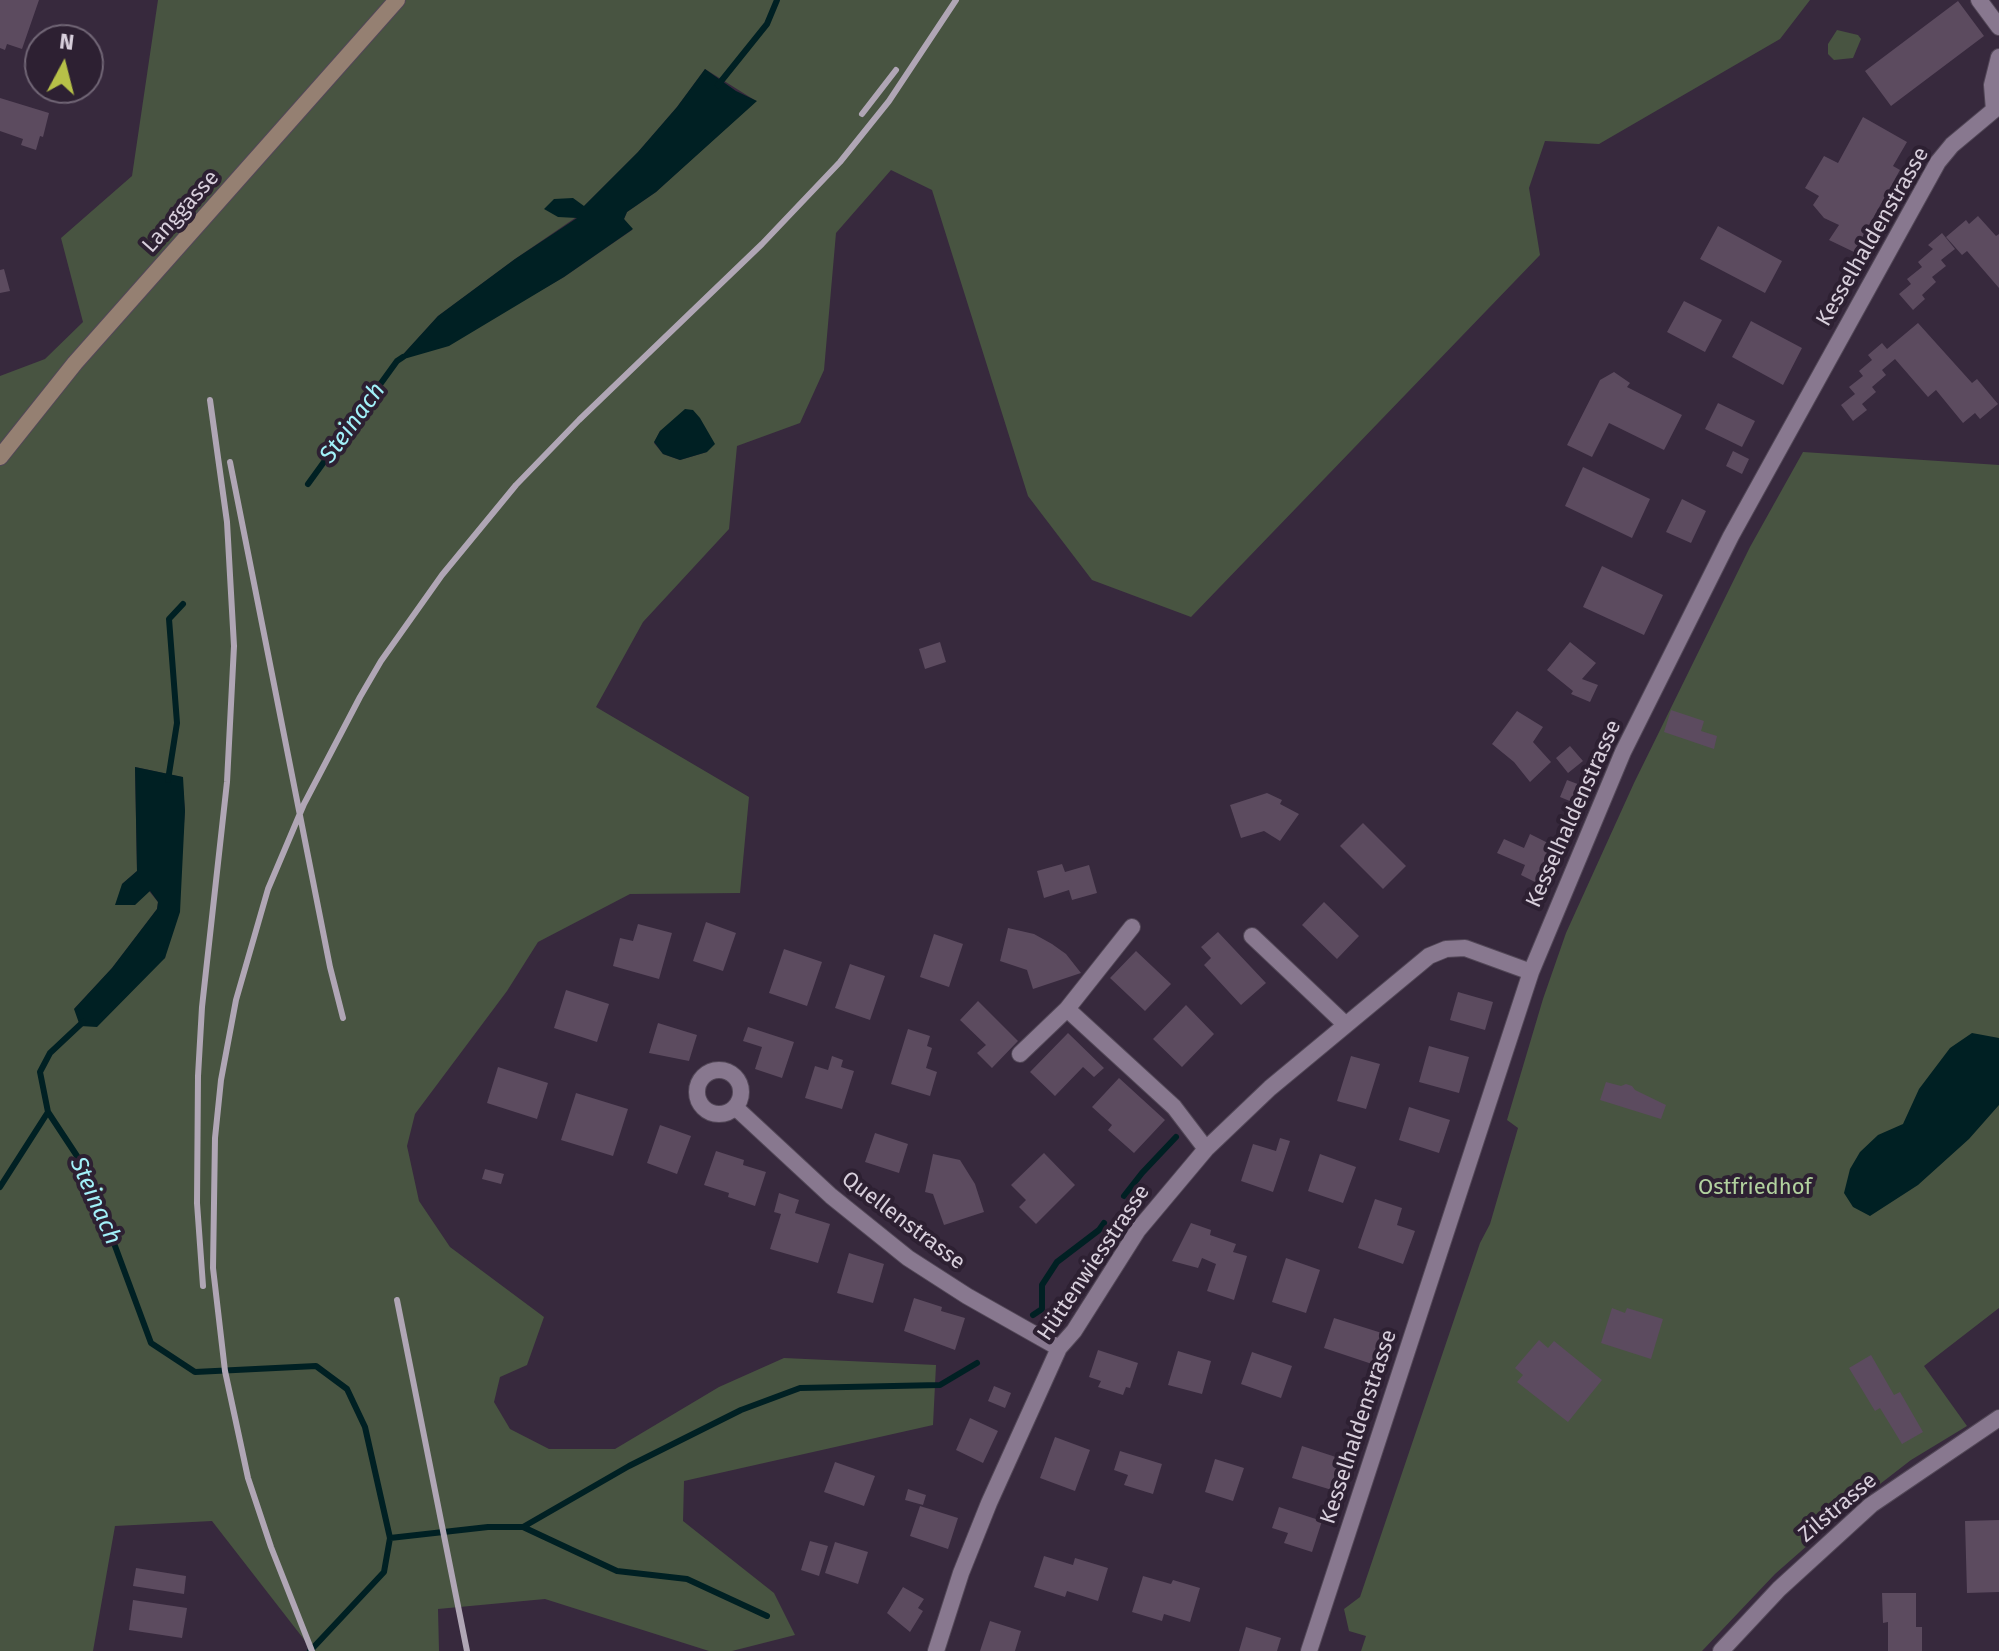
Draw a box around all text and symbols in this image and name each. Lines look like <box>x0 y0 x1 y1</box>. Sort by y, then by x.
north arrow <box>24 24 104 104</box>
text: N <box>58 27 76 56</box>
street label: Kesselhaldenstrasse <box>1811 143 1935 331</box>
street label: Langgasse <box>137 165 225 259</box>
water label: Steinach <box>314 377 392 469</box>
street label: Kesselhaldenstrasse <box>1521 716 1627 912</box>
water label: Steinach <box>63 1153 127 1249</box>
street label: Quellenstrasse <box>836 1166 970 1276</box>
park label: Ostfriedhof <box>1698 1175 1812 1201</box>
street label: Hüttenwiesstrasse <box>1032 1180 1156 1346</box>
street label: Kesselhaldenstrasse <box>1315 1327 1403 1527</box>
street label: Zilstrasse <box>1793 1468 1883 1548</box>

